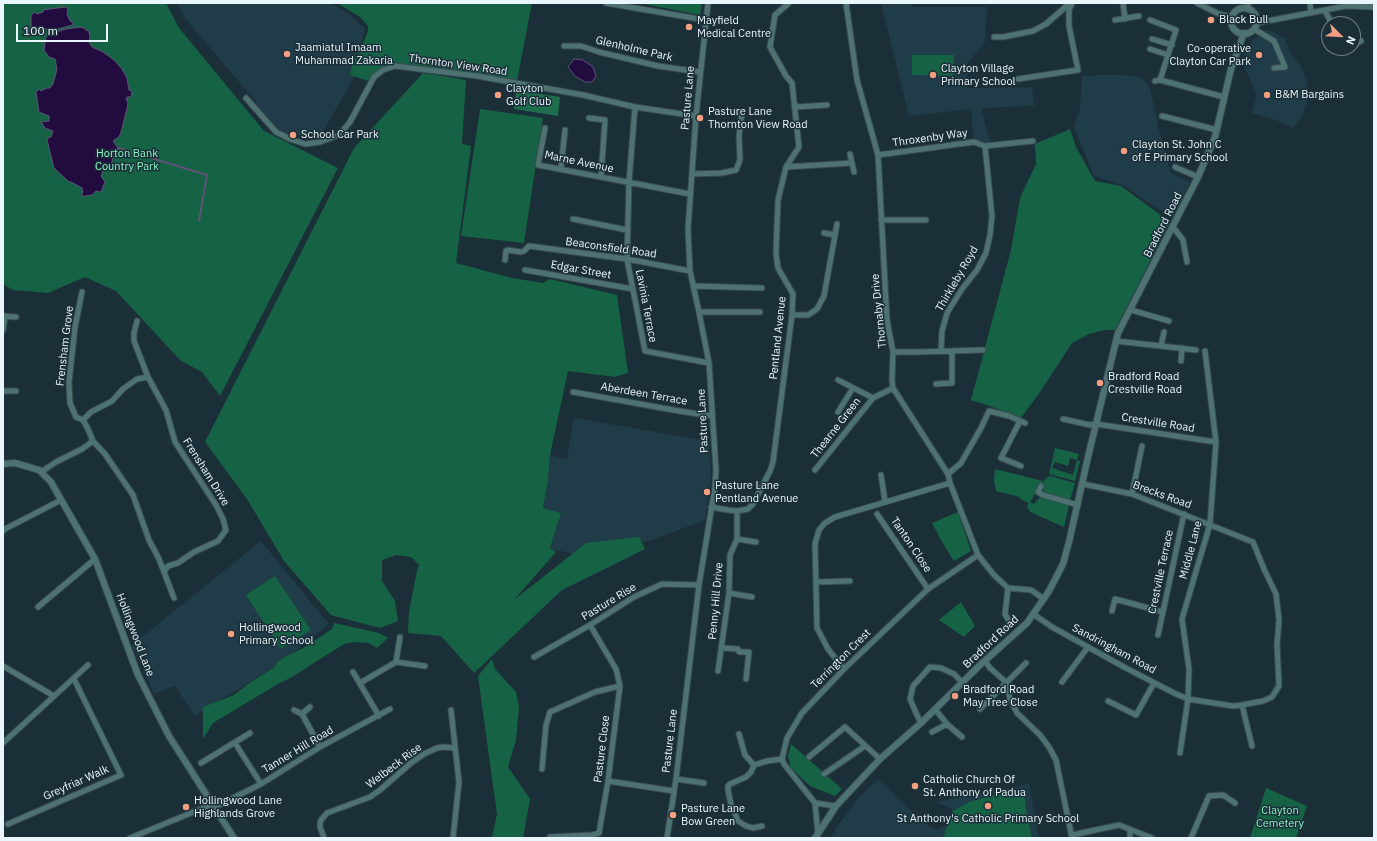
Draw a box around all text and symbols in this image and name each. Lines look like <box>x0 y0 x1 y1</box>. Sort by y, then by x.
place label: Black Bull <box>1219 13 1268 27</box>
place label: Mayfield Medical Centre <box>697 14 771 40</box>
marker: Black Bull <box>1206 15 1216 25</box>
scale bar <box>18 16 110 42</box>
north arrow <box>1321 16 1361 56</box>
marker: Mayfield Medical Centre <box>684 22 694 32</box>
text: 100 m <box>23 23 58 38</box>
street label: Glenholme Park <box>594 34 674 64</box>
text: N <box>1343 34 1359 47</box>
place label: Jaamiatul Imaam Muhammad Zakaria <box>295 41 393 67</box>
place label: Co-operative Clayton Car Park <box>1169 42 1251 68</box>
marker: Jaamiatul Imaam Muhammad Zakaria <box>282 49 292 59</box>
marker: Co-operative Clayton Car Park <box>1254 50 1264 60</box>
street label: Thornton View Road <box>408 52 508 78</box>
place label: Clayton Village Primary School <box>941 62 1016 88</box>
street label: Pasture Lane <box>679 65 697 131</box>
marker: Clayton Village Primary School <box>928 70 938 80</box>
place label: Clayton Golf Club <box>506 82 551 108</box>
place label: B&M Bargains <box>1275 88 1344 102</box>
marker: Clayton Golf Club <box>493 90 503 100</box>
marker: B&M Bargains <box>1262 90 1272 100</box>
place label: Pasture Lane Thornton View Road <box>708 105 808 131</box>
marker: Pasture Lane Thornton View Road <box>695 113 705 123</box>
street label: Throxenby Way <box>892 126 968 150</box>
place label: School Car Park <box>301 128 379 142</box>
marker: School Car Park <box>288 130 298 140</box>
place label: Clayton St. John C of E Primary School <box>1132 138 1228 164</box>
marker: Clayton St. John C of E Primary School <box>1119 146 1129 156</box>
park label: Horton Bank Country Park <box>95 147 159 173</box>
street label: Marne Avenue <box>543 148 615 176</box>
street label: Bradford Road <box>1141 190 1185 260</box>
street label: Beaconsfield Road <box>565 235 657 261</box>
street label: Thirkleby Royd <box>933 244 981 314</box>
street label: Edgar Street <box>550 258 612 282</box>
street label: Lavinia Terrace <box>632 268 660 344</box>
street label: Thornaby Drive <box>869 273 889 349</box>
street label: Pentland Avenue <box>767 296 789 380</box>
street label: Frensham Grove <box>54 305 76 387</box>
place label: Bradford Road Crestville Road <box>1108 370 1182 396</box>
marker: Bradford Road Crestville Road <box>1095 378 1105 388</box>
street label: Aberdeen Terrace <box>600 380 688 408</box>
street label: Pasture Lane <box>695 389 711 453</box>
street label: Thearne Green <box>808 395 864 461</box>
street label: Crestville Road <box>1120 411 1196 435</box>
street label: Frensham Drive <box>180 436 232 508</box>
street label: Brecks Road <box>1131 478 1193 512</box>
place label: Pasture Lane Pentland Avenue <box>715 479 798 505</box>
marker: Pasture Lane Pentland Avenue <box>702 487 712 497</box>
street label: Tanton Close <box>888 515 934 575</box>
street label: Middle Lane <box>1177 519 1205 581</box>
street label: Crestville Terrace <box>1146 529 1176 615</box>
street label: Penny Hill Drive <box>706 562 726 640</box>
street label: Pasture Rise <box>579 580 639 624</box>
street label: Hollingwood Lane <box>113 592 157 678</box>
street label: Bradford Road <box>960 613 1022 671</box>
place label: Hollingwood Primary School <box>239 621 314 647</box>
street label: Sandringham Road <box>1070 621 1158 677</box>
street label: Terrington Crest <box>808 626 874 692</box>
marker: Hollingwood Primary School <box>226 629 236 639</box>
place label: Bradford Road May Tree Close <box>963 683 1038 709</box>
marker: Bradford Road May Tree Close <box>950 691 960 701</box>
street label: Pasture Lane <box>660 708 680 774</box>
street label: Pasture Close <box>591 715 613 783</box>
street label: Tanner Hill Road <box>260 724 336 776</box>
street label: Welbeck Rise <box>364 741 424 791</box>
street label: Greyfriar Walk <box>41 763 111 803</box>
place label: Catholic Church Of St. Anthony of Padua <box>923 773 1026 799</box>
marker: Catholic Church Of St. Anthony of Padua <box>910 781 920 791</box>
place label: Hollingwood Lane Highlands Grove <box>194 794 282 820</box>
marker: St Anthony's Catholic Primary School <box>983 801 993 811</box>
marker: Hollingwood Lane Highlands Grove <box>181 802 191 812</box>
place label: Pasture Lane Bow Green <box>681 802 745 828</box>
park label: Clayton Cemetery <box>1256 804 1304 830</box>
marker: Pasture Lane Bow Green <box>668 810 678 820</box>
place label: St Anthony's Catholic Primary School <box>897 812 1079 826</box>

